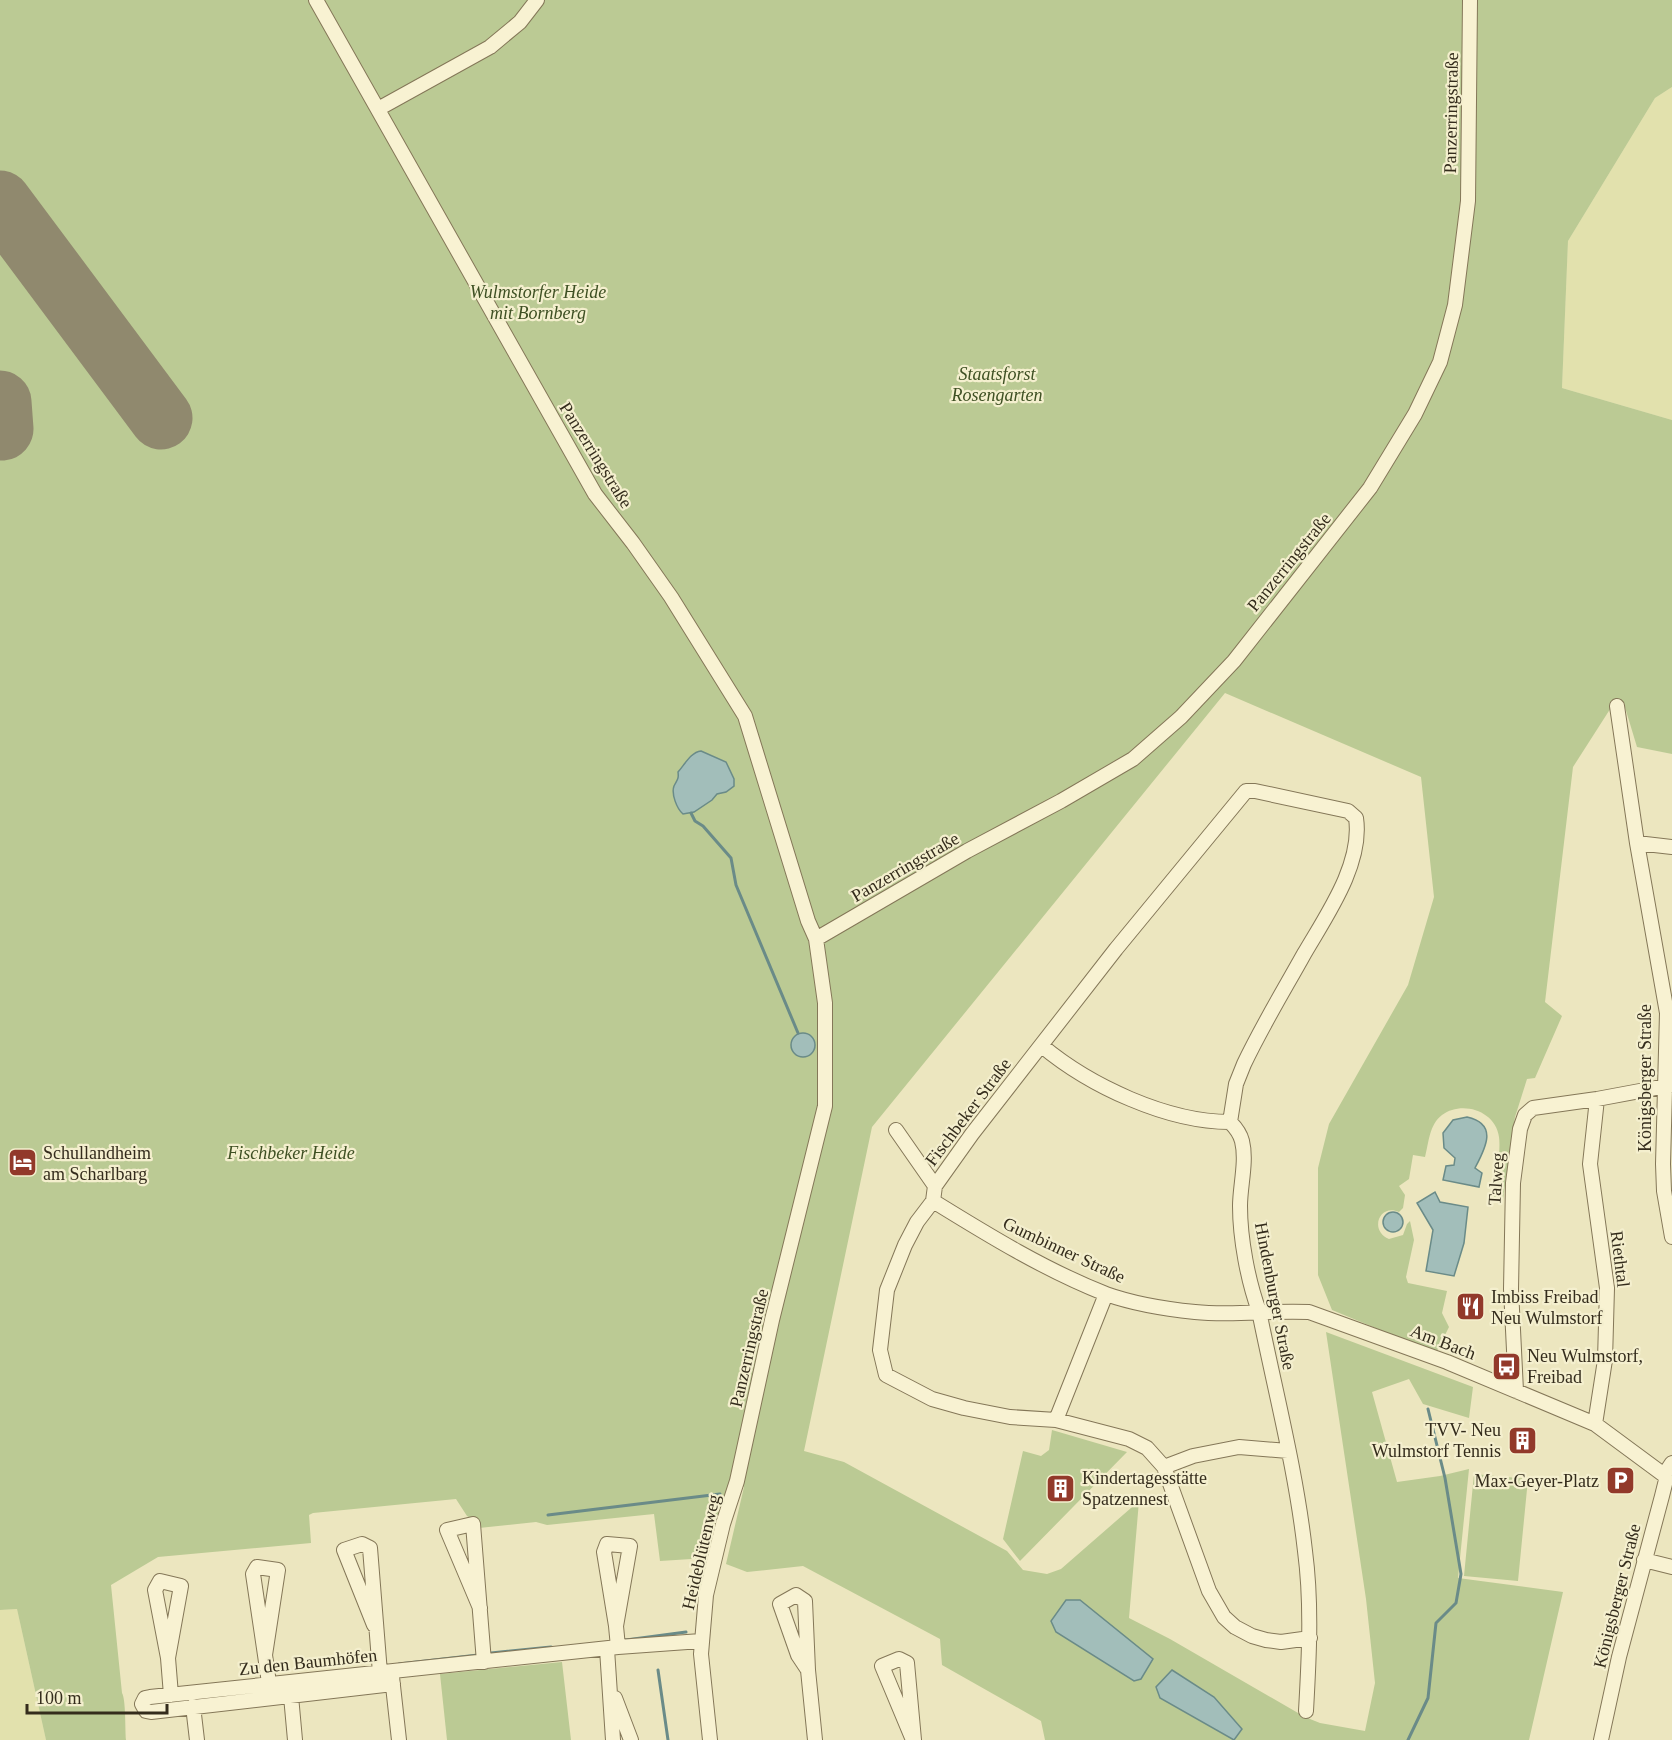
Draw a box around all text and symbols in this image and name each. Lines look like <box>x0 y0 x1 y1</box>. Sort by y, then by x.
street label: Panzerringstraße <box>1440 52 1462 174</box>
park label: Wulmstorfer Heide mit Bornberg <box>470 282 606 323</box>
park label: Staatsforst Rosengarten <box>951 364 1042 405</box>
street label: Panzerringstraße <box>555 398 637 512</box>
street label: Panzerringstraße <box>1243 509 1335 615</box>
street label: Panzerringstraße <box>848 828 962 906</box>
street label: Königsberger Straße <box>1635 1004 1655 1152</box>
street label: Fischbeker Straße <box>921 1054 1015 1170</box>
place label: Schullandheim am Scharlbarg <box>43 1143 151 1184</box>
park label: Fischbeker Heide <box>226 1143 355 1163</box>
hotel icon: Schullandheim am Scharlbarg <box>6 1147 38 1179</box>
street label: Talweg <box>1484 1152 1508 1206</box>
street label: Gumbinner Straße <box>1000 1213 1128 1287</box>
street label: Hindenburger Straße <box>1251 1220 1299 1372</box>
street label: Riethtal <box>1607 1229 1633 1289</box>
street label: Panzerringstraße <box>726 1287 772 1409</box>
place label: Imbiss Freibad Neu Wulmstorf <box>1491 1287 1602 1328</box>
restaurant icon: Imbiss Freibad Neu Wulmstorf <box>1454 1291 1486 1323</box>
street label: Am Bach <box>1407 1320 1479 1364</box>
place label: Neu Wulmstorf, Freibad <box>1527 1346 1643 1387</box>
bus stop icon: Neu Wulmstorf, Freibad <box>1490 1350 1522 1382</box>
place label: TVV- Neu Wulmstorf Tennis <box>1372 1420 1501 1461</box>
building icon: TVV- Neu Wulmstorf Tennis <box>1506 1424 1538 1456</box>
parking icon: Max-Geyer-Platz <box>1604 1465 1636 1497</box>
place label: Kindertagesstätte Spatzennest <box>1082 1468 1207 1509</box>
place label: Max-Geyer-Platz <box>1474 1471 1599 1491</box>
building icon: Kindertagesstätte Spatzennest <box>1045 1472 1077 1504</box>
street label: Heideblütenweg <box>678 1492 724 1612</box>
street label: Königsberger Straße <box>1589 1522 1645 1670</box>
street label: Zu den Baumhöfen <box>238 1645 378 1679</box>
scale bar <box>27 1677 166 1715</box>
text: 100 m <box>36 1688 82 1708</box>

